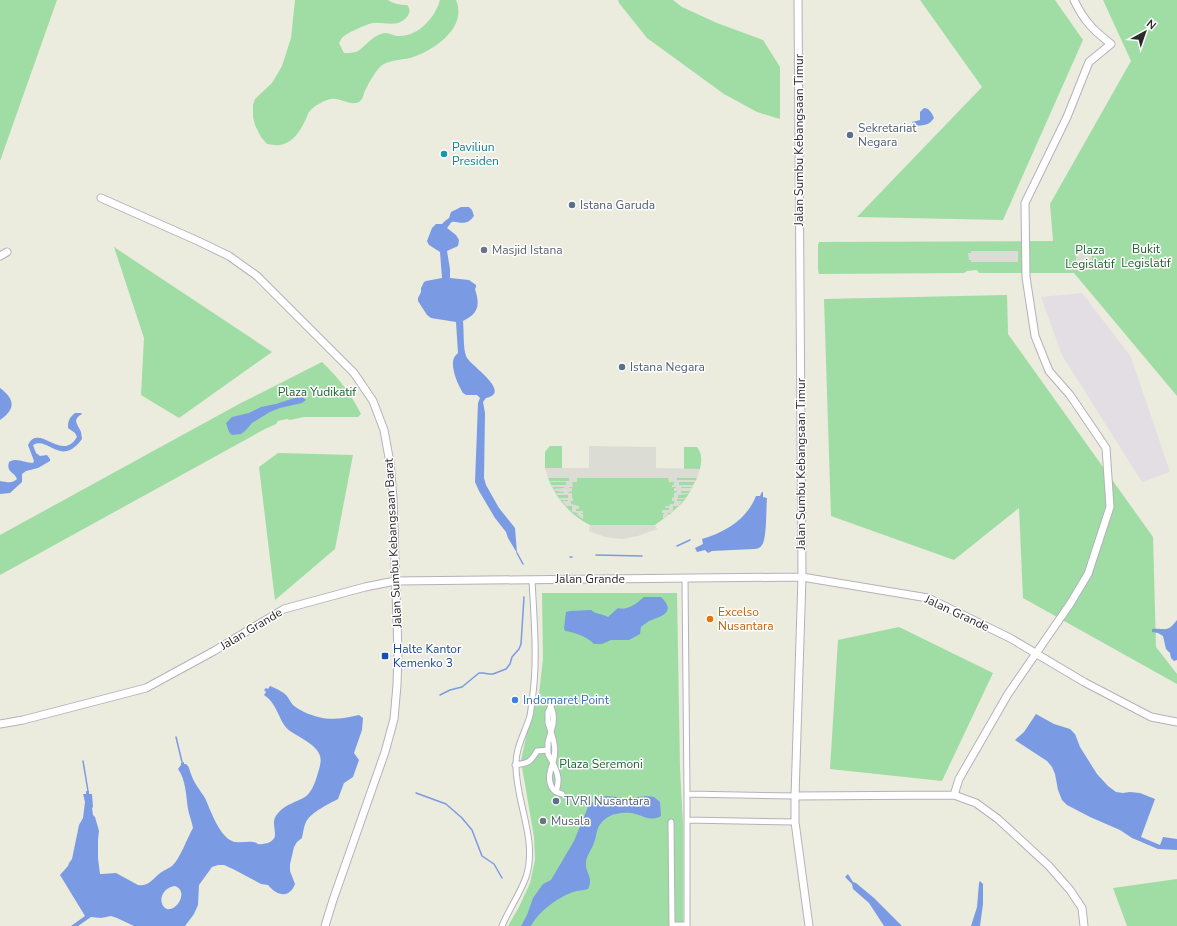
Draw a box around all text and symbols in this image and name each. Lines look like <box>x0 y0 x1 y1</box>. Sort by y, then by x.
north arrow <box>1125 12 1165 52</box>
text: N <box>1143 16 1159 33</box>
street label: Jalan Sumbu Kebangsaan Timur <box>791 53 807 227</box>
place label: Sekretariat Negara <box>858 120 917 150</box>
marker: Sekretariat Negara <box>845 130 855 140</box>
place label: Paviliun Presiden <box>452 139 499 169</box>
marker: Paviliun Presiden <box>439 149 449 159</box>
place label: Istana Garuda <box>580 197 655 213</box>
marker: Istana Garuda <box>567 200 577 210</box>
park label: Bukit Legislatif <box>1121 241 1172 271</box>
place label: Masjid Istana <box>492 242 563 258</box>
park label: Plaza Legislatif <box>1065 242 1116 272</box>
marker: Masjid Istana <box>479 245 489 255</box>
place label: Istana Negara <box>630 359 705 375</box>
marker: Istana Negara <box>617 362 627 372</box>
street label: Jalan Sumbu Kebangsaan Timur <box>793 377 809 551</box>
park label: Plaza Yudikatif <box>278 384 357 400</box>
street label: Jalan Sumbu Kebangsaan Barat <box>381 457 405 629</box>
street label: Jalan Grande <box>554 571 625 587</box>
street label: Jalan Grande <box>921 591 992 635</box>
street label: Jalan Grande <box>216 604 285 654</box>
place label: Excelso Nusantara <box>718 604 774 634</box>
marker: Excelso Nusantara <box>705 614 715 624</box>
place label: Halte Kantor Kemenko 3 <box>393 641 462 671</box>
marker: Halte Kantor Kemenko 3 <box>380 651 390 661</box>
place label: Indomaret Point <box>523 692 610 708</box>
marker: Indomaret Point <box>510 695 520 705</box>
park label: Plaza Seremoni <box>559 756 643 772</box>
place label: TVRI Nusantara <box>564 793 650 809</box>
marker: TVRI Nusantara <box>551 796 561 806</box>
place label: Musala <box>551 813 590 829</box>
marker: Musala <box>538 816 548 826</box>

